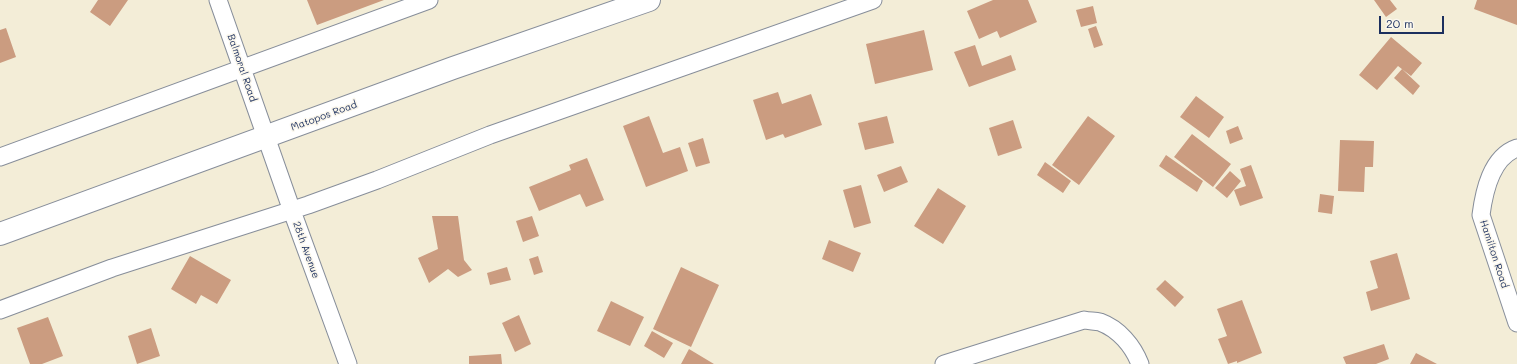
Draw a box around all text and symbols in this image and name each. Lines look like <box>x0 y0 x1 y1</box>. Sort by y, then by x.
scale bar <box>1381 8 1446 34</box>
text: 20 m <box>1386 15 1414 31</box>
street label: Balmoral Road <box>225 33 259 103</box>
street label: Matopos Road <box>289 98 359 134</box>
street label: Hamilton Road <box>1477 218 1511 290</box>
street label: 28th Avenue <box>290 220 322 280</box>

